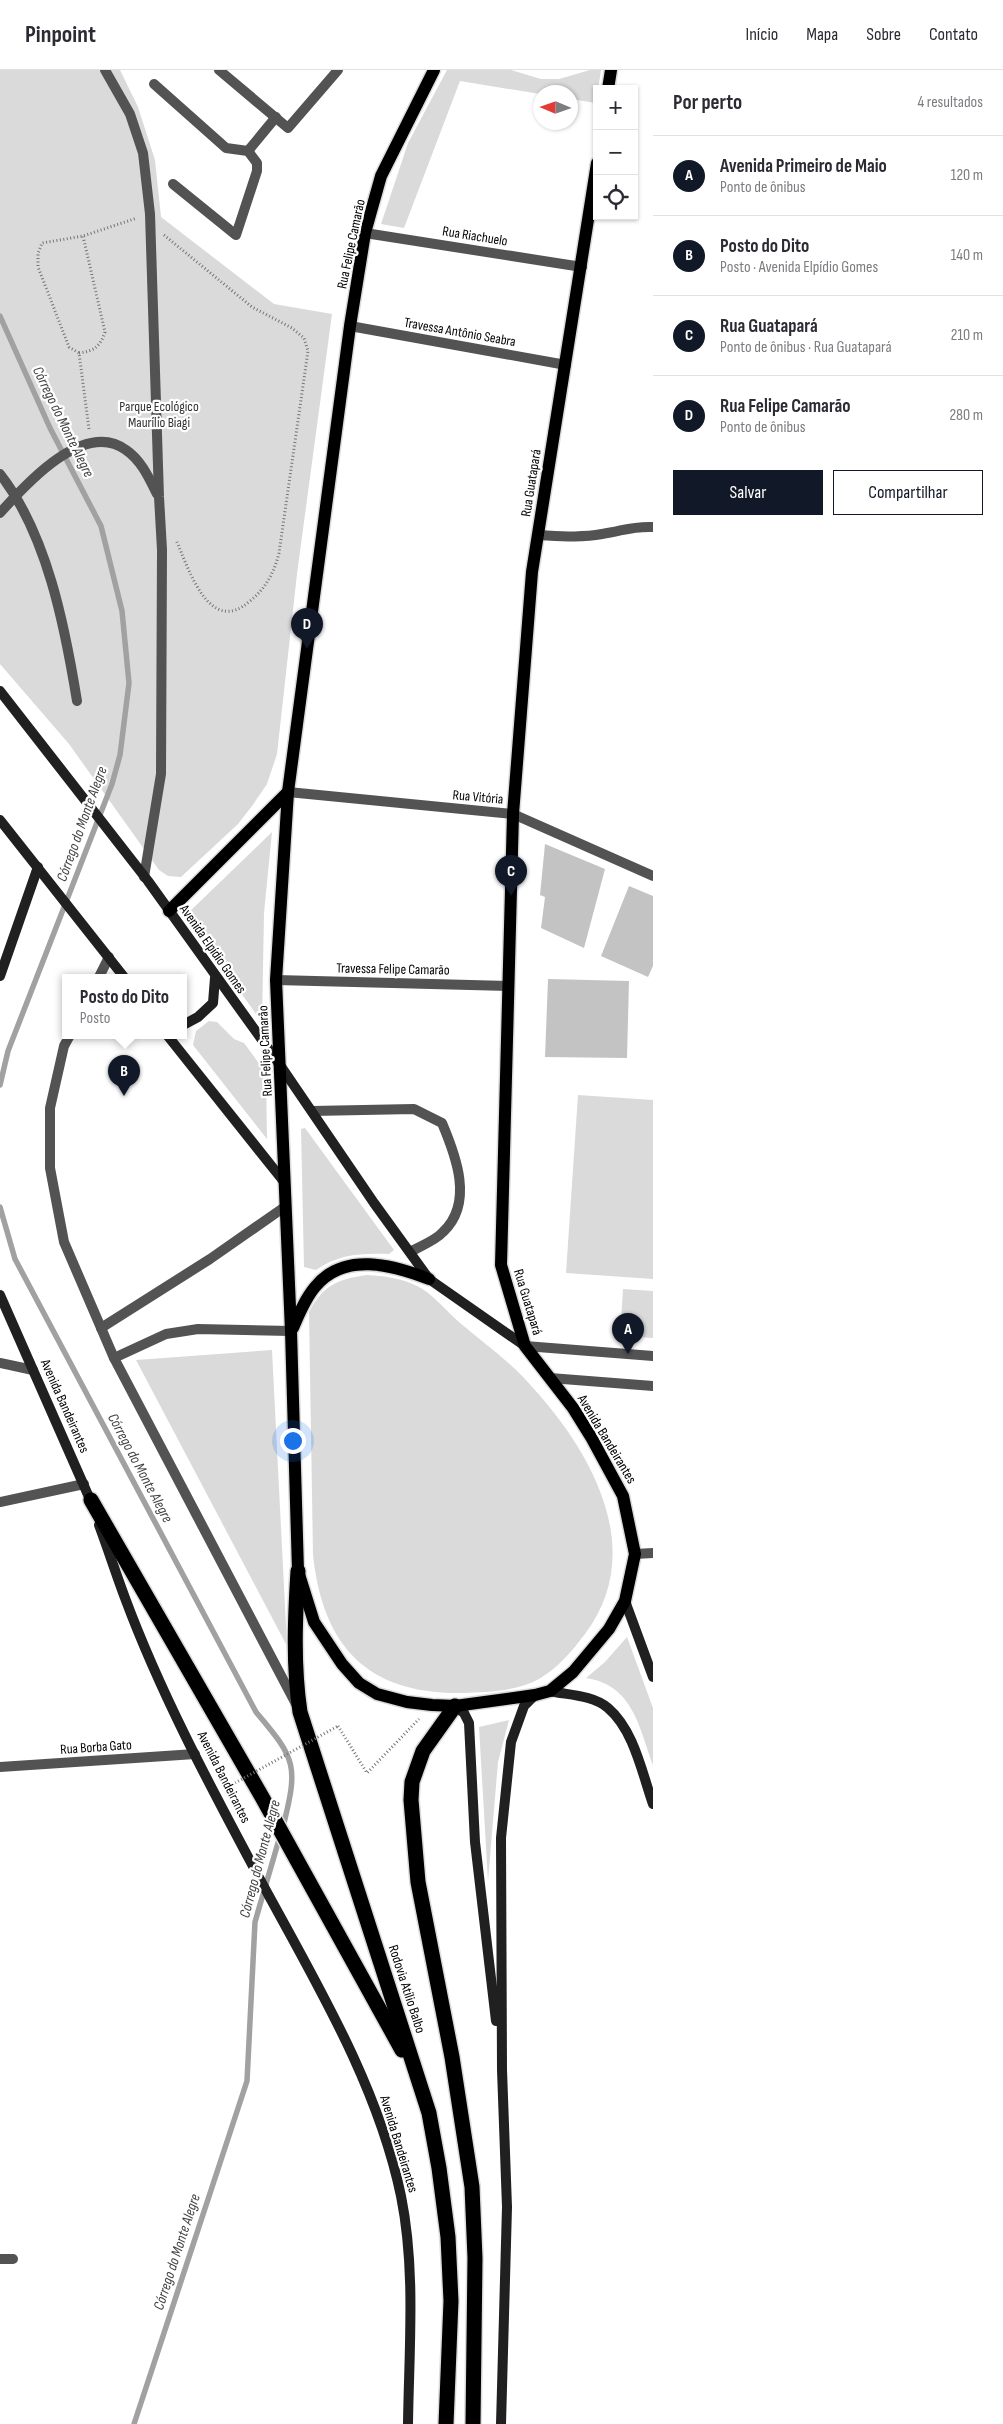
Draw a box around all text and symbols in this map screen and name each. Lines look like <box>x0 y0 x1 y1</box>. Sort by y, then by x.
text: Pinpoint <box>25 20 96 49</box>
text: Início <box>746 24 778 45</box>
text: Mapa <box>806 24 838 45</box>
text: Sobre <box>866 24 901 45</box>
text: Contato <box>929 24 978 45</box>
north arrow <box>533 85 578 130</box>
map controls <box>593 85 638 220</box>
button: + <box>593 85 638 130</box>
text: Por perto <box>673 90 742 115</box>
text: 4 resultados <box>918 93 983 112</box>
button: − <box>593 130 638 175</box>
text: Avenida Primeiro de Maio <box>720 155 887 178</box>
text: A <box>685 166 693 185</box>
text: 120 m <box>951 166 983 185</box>
button: locate <box>593 175 638 220</box>
text: Ponto de ônibus <box>720 178 805 197</box>
street label: Rua Felipe Camarão <box>333 197 369 290</box>
street label: Rua Riachuelo <box>441 222 509 250</box>
text: Posto do Dito <box>720 235 809 258</box>
text: B <box>685 246 693 265</box>
text: 140 m <box>951 246 983 265</box>
text: Posto · Avenida Elpídio Gomes <box>720 258 878 277</box>
street label: Travessa Antônio Seabra <box>403 314 517 350</box>
text: Rua Guatapará <box>720 315 818 338</box>
text: C <box>685 326 693 345</box>
text: 210 m <box>951 326 983 345</box>
text: Ponto de ônibus · Rua Guatapará <box>720 338 892 357</box>
water label: Córrego do Monte Alegre <box>28 363 98 481</box>
text: Rua Felipe Camarão <box>720 395 851 418</box>
park label: Parque Ecológico Maurílio Biagi <box>119 398 199 431</box>
text: D <box>685 406 693 425</box>
text: 280 m <box>949 406 983 425</box>
text: Ponto de ônibus <box>720 418 805 437</box>
street label: Rua Guatapará <box>517 448 545 518</box>
button: Salvar <box>673 470 823 515</box>
button: Compartilhar <box>833 470 983 515</box>
pin: D <box>291 608 323 649</box>
water label: Córrego do Monte Alegre <box>52 764 112 884</box>
street label: Rua Vitória <box>452 786 504 808</box>
pin: C <box>495 855 527 896</box>
street label: Avenida Elpídio Gomes <box>175 900 250 997</box>
street label: Travessa Felipe Camarão <box>336 960 450 978</box>
popup <box>62 974 187 1039</box>
text: Posto do Dito <box>80 986 169 1009</box>
street label: Rua Felipe Camarão <box>254 1005 276 1097</box>
text: Posto <box>80 1009 110 1028</box>
pin: B <box>108 1055 140 1096</box>
street label: Rua Guatapará <box>510 1267 546 1337</box>
pin: A <box>612 1313 644 1354</box>
street label: Avenida Bandeirantes <box>36 1356 93 1455</box>
street label: Avenida Bandeirantes <box>573 1391 640 1487</box>
water label: Córrego do Monte Alegre <box>103 1410 177 1526</box>
your location <box>280 1428 306 1454</box>
street label: Avenida Bandeirantes <box>193 1727 254 1826</box>
street label: Rua Borba Gato <box>60 1736 133 1758</box>
water label: Córrego do Monte Alegre <box>235 1798 285 1920</box>
street label: Rodovia Atílio Balbo <box>385 1943 429 2035</box>
street label: Avenida Bandeirantes <box>376 2092 422 2195</box>
water label: Córrego do Monte Alegre <box>149 2191 205 2313</box>

